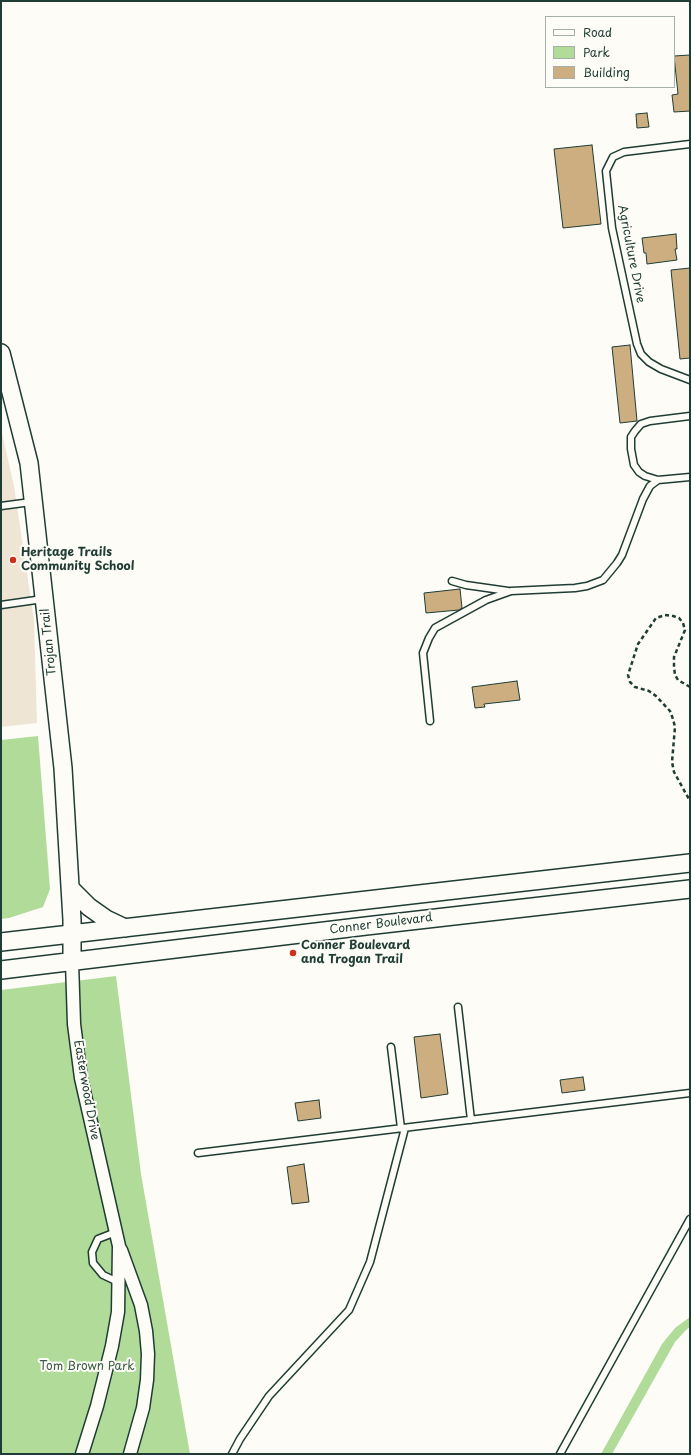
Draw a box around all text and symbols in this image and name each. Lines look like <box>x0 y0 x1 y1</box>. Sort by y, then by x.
legend <box>545 16 675 88</box>
text: Road <box>583 23 612 41</box>
text: Park <box>583 43 610 61</box>
text: Building <box>583 63 630 81</box>
street label: Agriculture Drive <box>614 204 648 304</box>
place label: Heritage Trails Community School <box>21 546 134 574</box>
marker: Heritage Trails Community School <box>8 555 18 565</box>
street label: Trojan Trail <box>38 608 60 676</box>
street label: Conner Boulevard <box>329 911 433 937</box>
place label: Conner Boulevard and Trogan Trail <box>301 939 410 967</box>
marker: Conner Boulevard and Trogan Trail <box>288 948 298 958</box>
street label: Easterwood Drive <box>70 1039 102 1141</box>
park label: Tom Brown Park <box>39 1360 135 1374</box>

